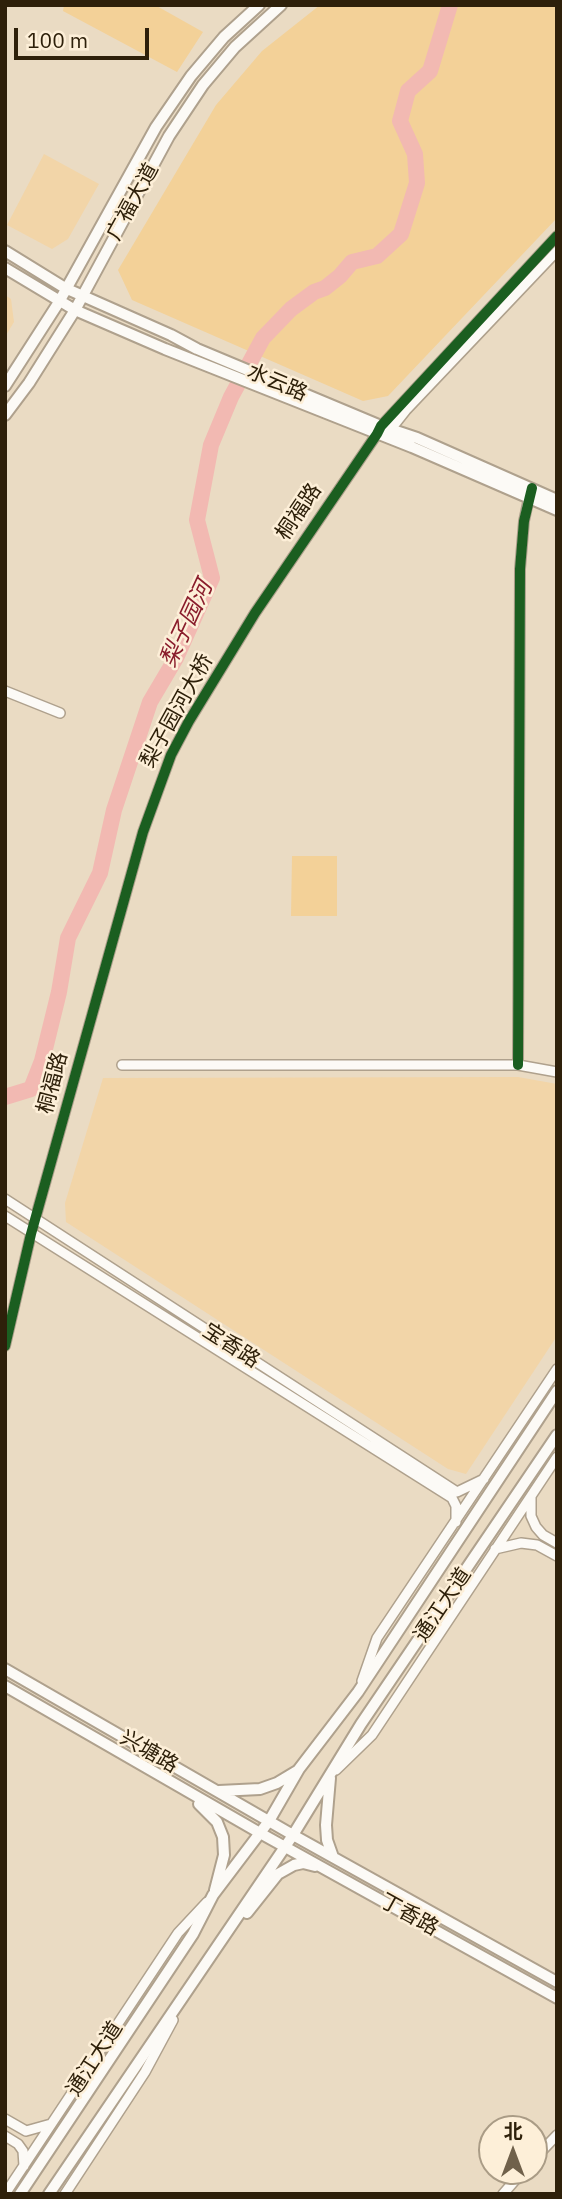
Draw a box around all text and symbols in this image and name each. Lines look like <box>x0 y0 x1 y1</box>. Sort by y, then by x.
scale bar <box>18 14 152 58</box>
text: 100 m <box>27 26 88 54</box>
street label: 广福大道 <box>102 159 164 245</box>
street label: 水云路 <box>243 359 311 407</box>
street label: 桐福路 <box>271 479 327 545</box>
water label: 梨子园河 <box>155 576 219 672</box>
street label: 梨子园河大桥 <box>135 650 219 772</box>
street label: 桐福路 <box>33 1049 73 1117</box>
street label: 宝香路 <box>198 1318 264 1374</box>
street label: 通江大道 <box>409 1563 477 1647</box>
street label: 兴塘路 <box>115 1725 183 1779</box>
street label: 丁香路 <box>375 1889 443 1941</box>
street label: 通江大道 <box>62 2017 128 2101</box>
north arrow <box>478 2115 548 2185</box>
text: 北 <box>503 2119 523 2143</box>

